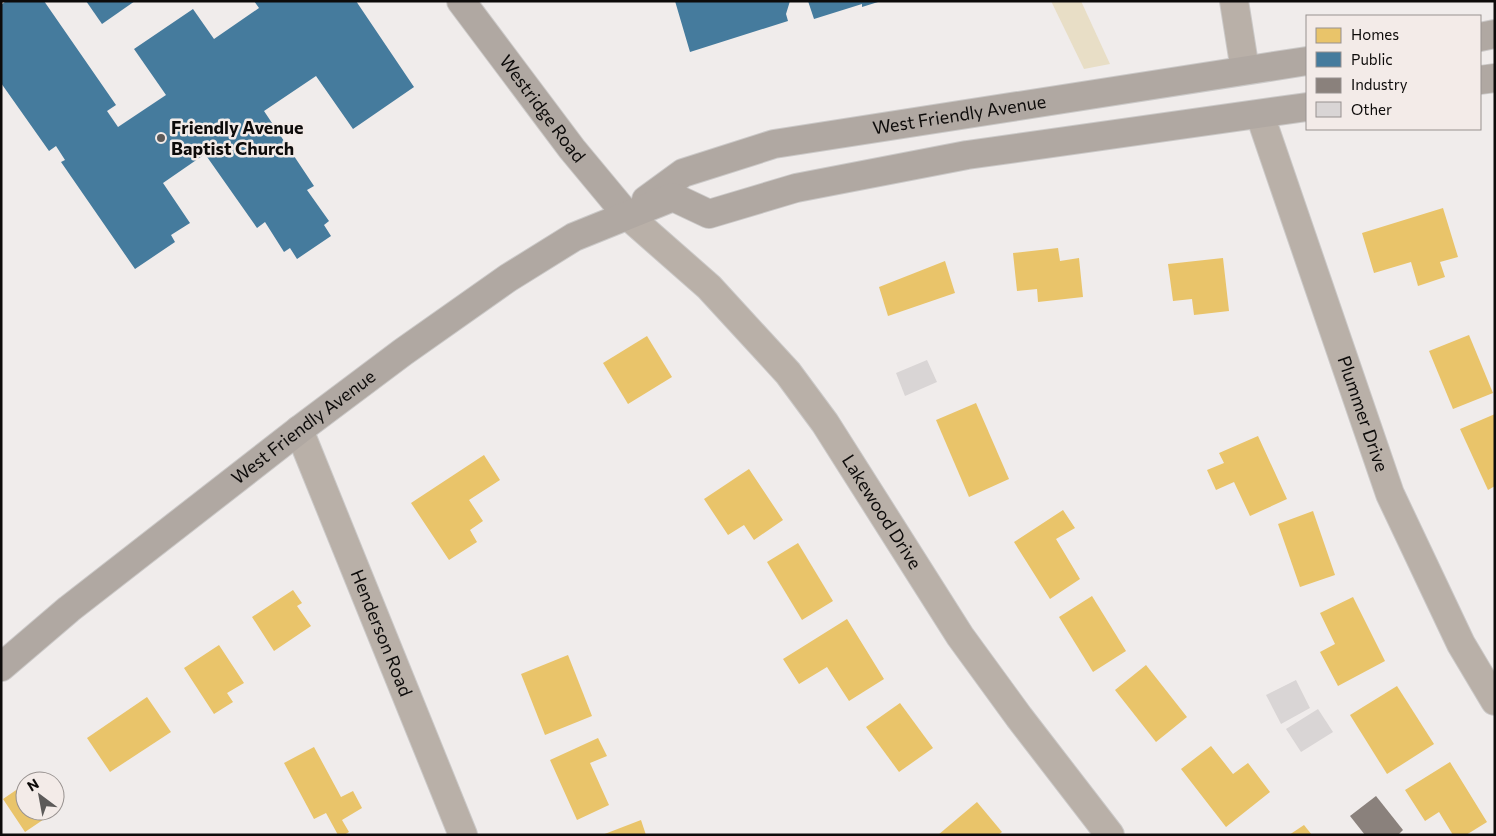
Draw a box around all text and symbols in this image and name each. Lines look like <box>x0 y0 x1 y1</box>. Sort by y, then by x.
legend <box>1306 15 1481 130</box>
text: Homes <box>1351 25 1399 43</box>
street label: Westridge Road <box>495 50 591 167</box>
text: Public <box>1351 50 1393 68</box>
text: Industry <box>1351 75 1408 93</box>
street label: West Friendly Avenue <box>871 90 1048 138</box>
text: Other <box>1351 100 1392 118</box>
place label: Friendly Avenue Baptist Church <box>171 116 303 159</box>
marker: Friendly Avenue Baptist Church <box>155 132 167 144</box>
street label: Plummer Drive <box>1333 353 1394 474</box>
street label: West Friendly Avenue <box>227 365 379 489</box>
street label: Lakewood Drive <box>838 450 927 573</box>
street label: Henderson Road <box>347 566 418 699</box>
north arrow <box>15 771 65 821</box>
text: N <box>24 775 42 795</box>

